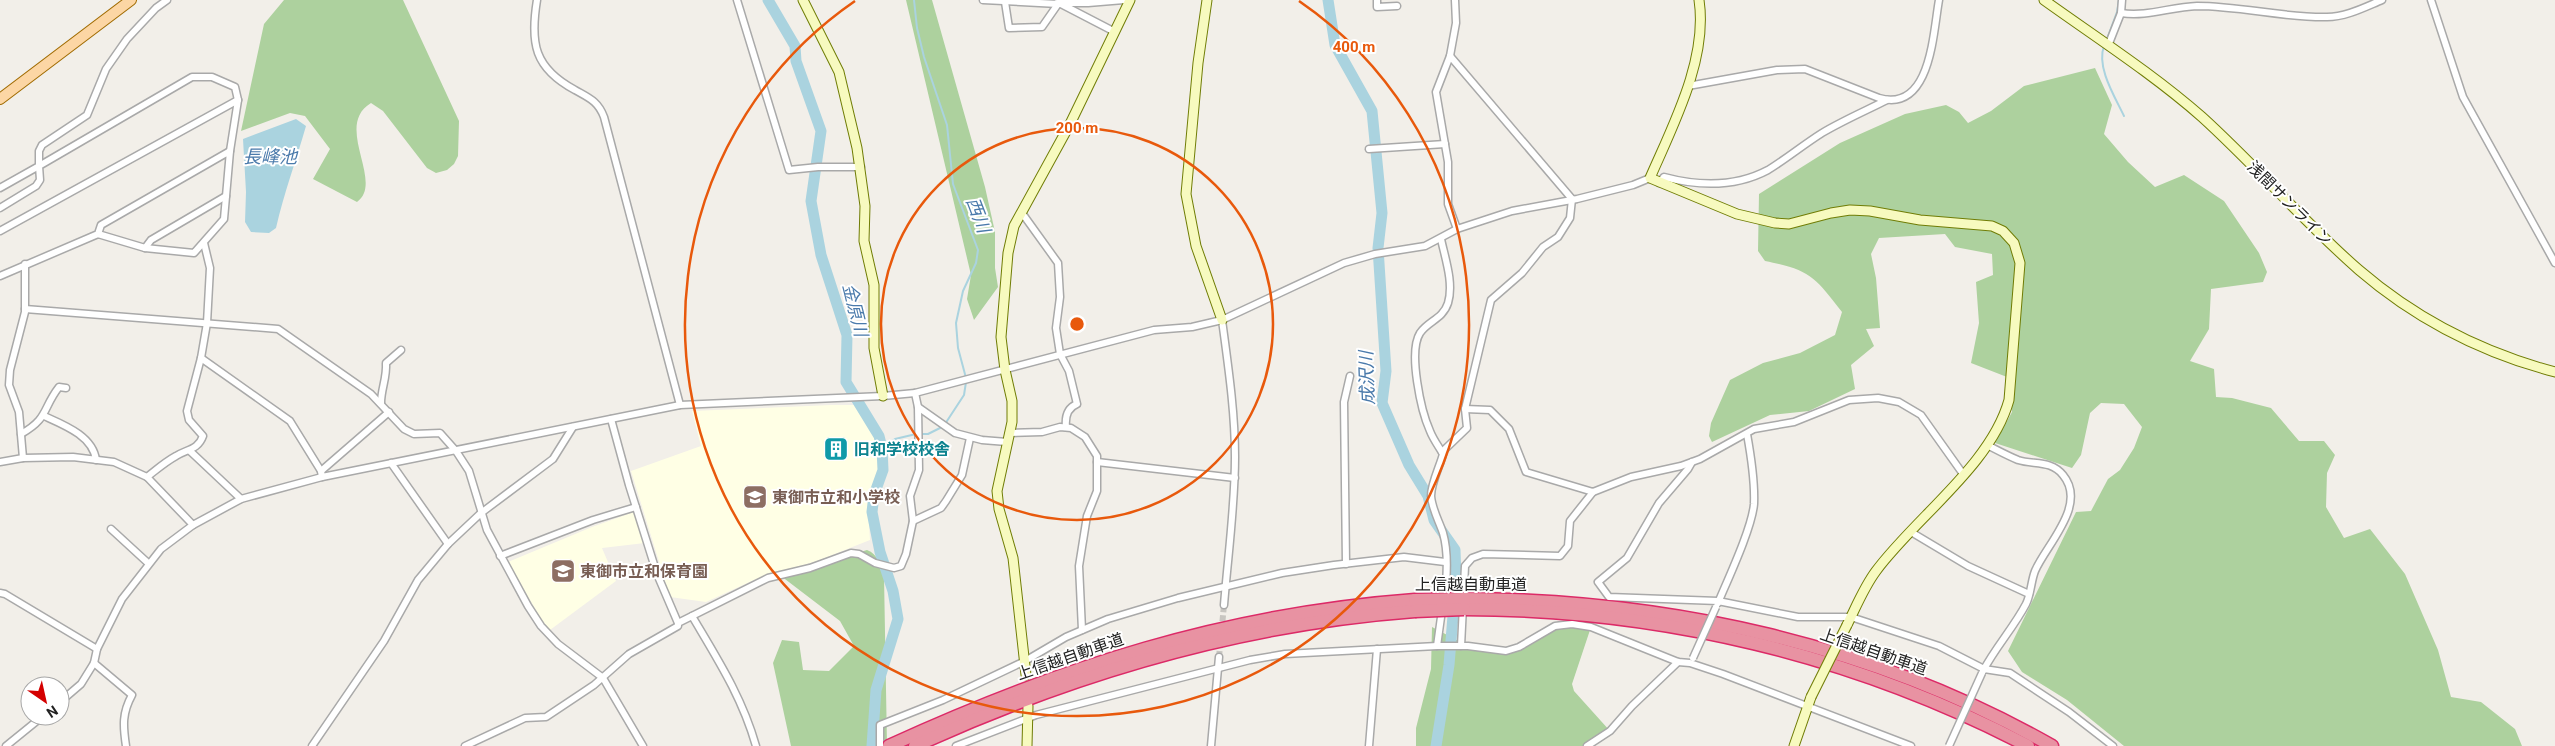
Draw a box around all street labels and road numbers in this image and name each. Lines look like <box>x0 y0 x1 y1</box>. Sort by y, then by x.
street label: 浅間サンライン <box>2243 157 2336 250</box>
street label: 上信越自動車道 <box>1415 575 1527 594</box>
street label: 上信越自動車道 <box>1818 624 1930 679</box>
street label: 上信越自動車道 <box>1014 629 1126 684</box>

